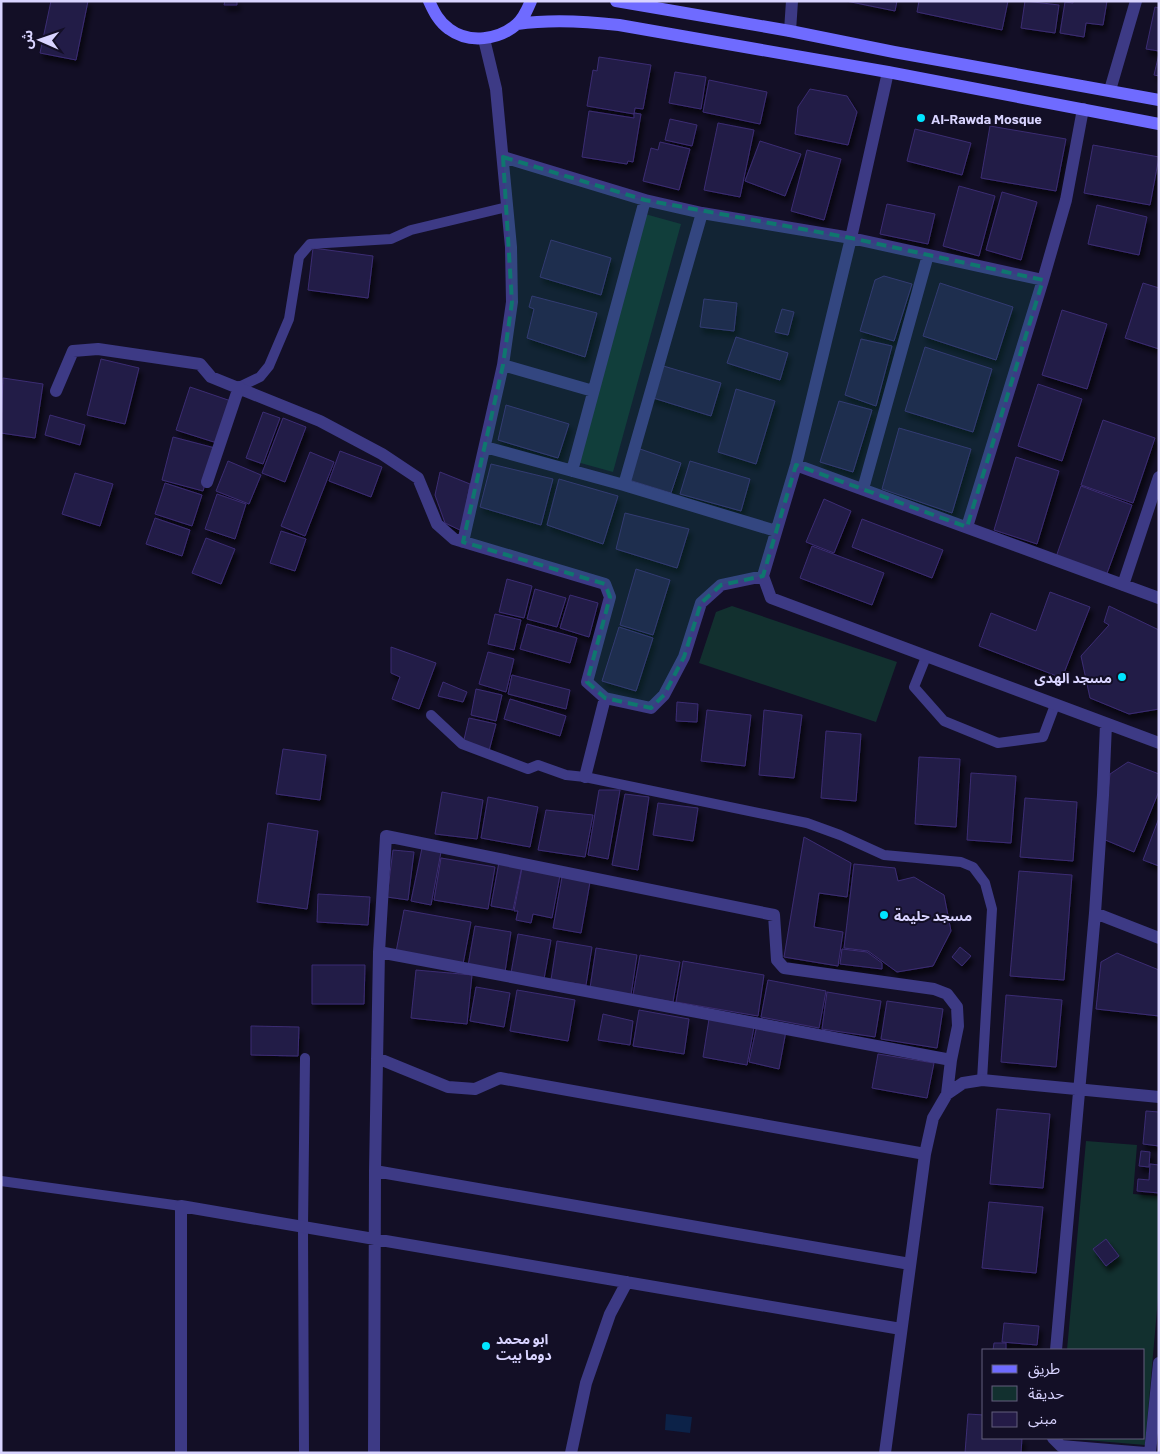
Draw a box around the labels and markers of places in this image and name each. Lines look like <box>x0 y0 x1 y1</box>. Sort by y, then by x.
place label: Al-Rawda Mosque <box>931 110 1042 127</box>
marker: Al-Rawda Mosque <box>915 112 927 124</box>
place label: مسجد الهدى <box>1034 669 1112 686</box>
marker: مسجد الهدى <box>1116 671 1128 683</box>
place label: مسجد حليمة <box>894 907 972 924</box>
marker: مسجد حليمة <box>878 909 890 921</box>
place label: ابو محمد دوما بيت <box>496 1330 552 1363</box>
marker: ابو محمد دوما بيت <box>480 1340 492 1352</box>

